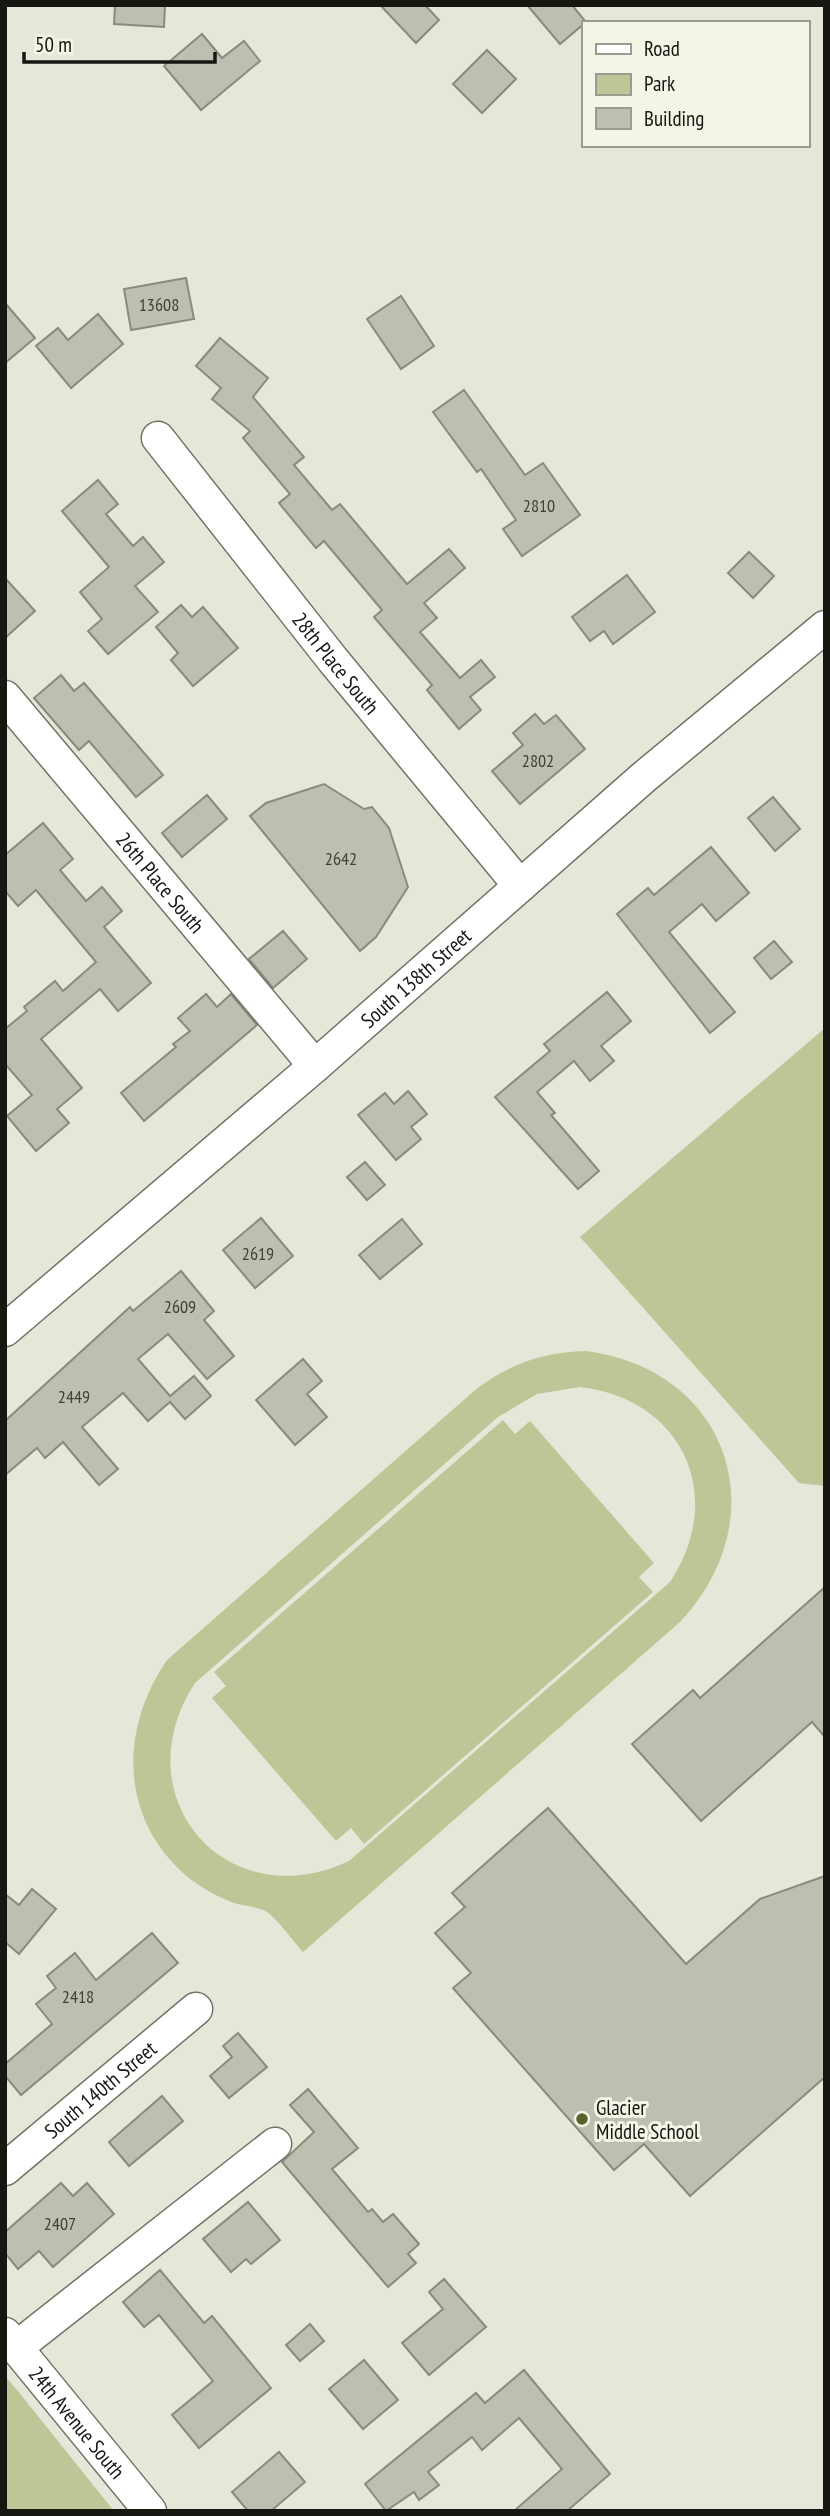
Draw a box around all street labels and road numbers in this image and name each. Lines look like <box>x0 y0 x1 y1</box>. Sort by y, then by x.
street label: 28th Place South <box>287 606 386 720</box>
street label: 26th Place South <box>111 826 211 938</box>
street label: South 138th Street <box>355 922 476 1033</box>
street label: South 140th Street <box>38 2035 162 2144</box>
street label: 24th Avenue South <box>23 2360 131 2484</box>

